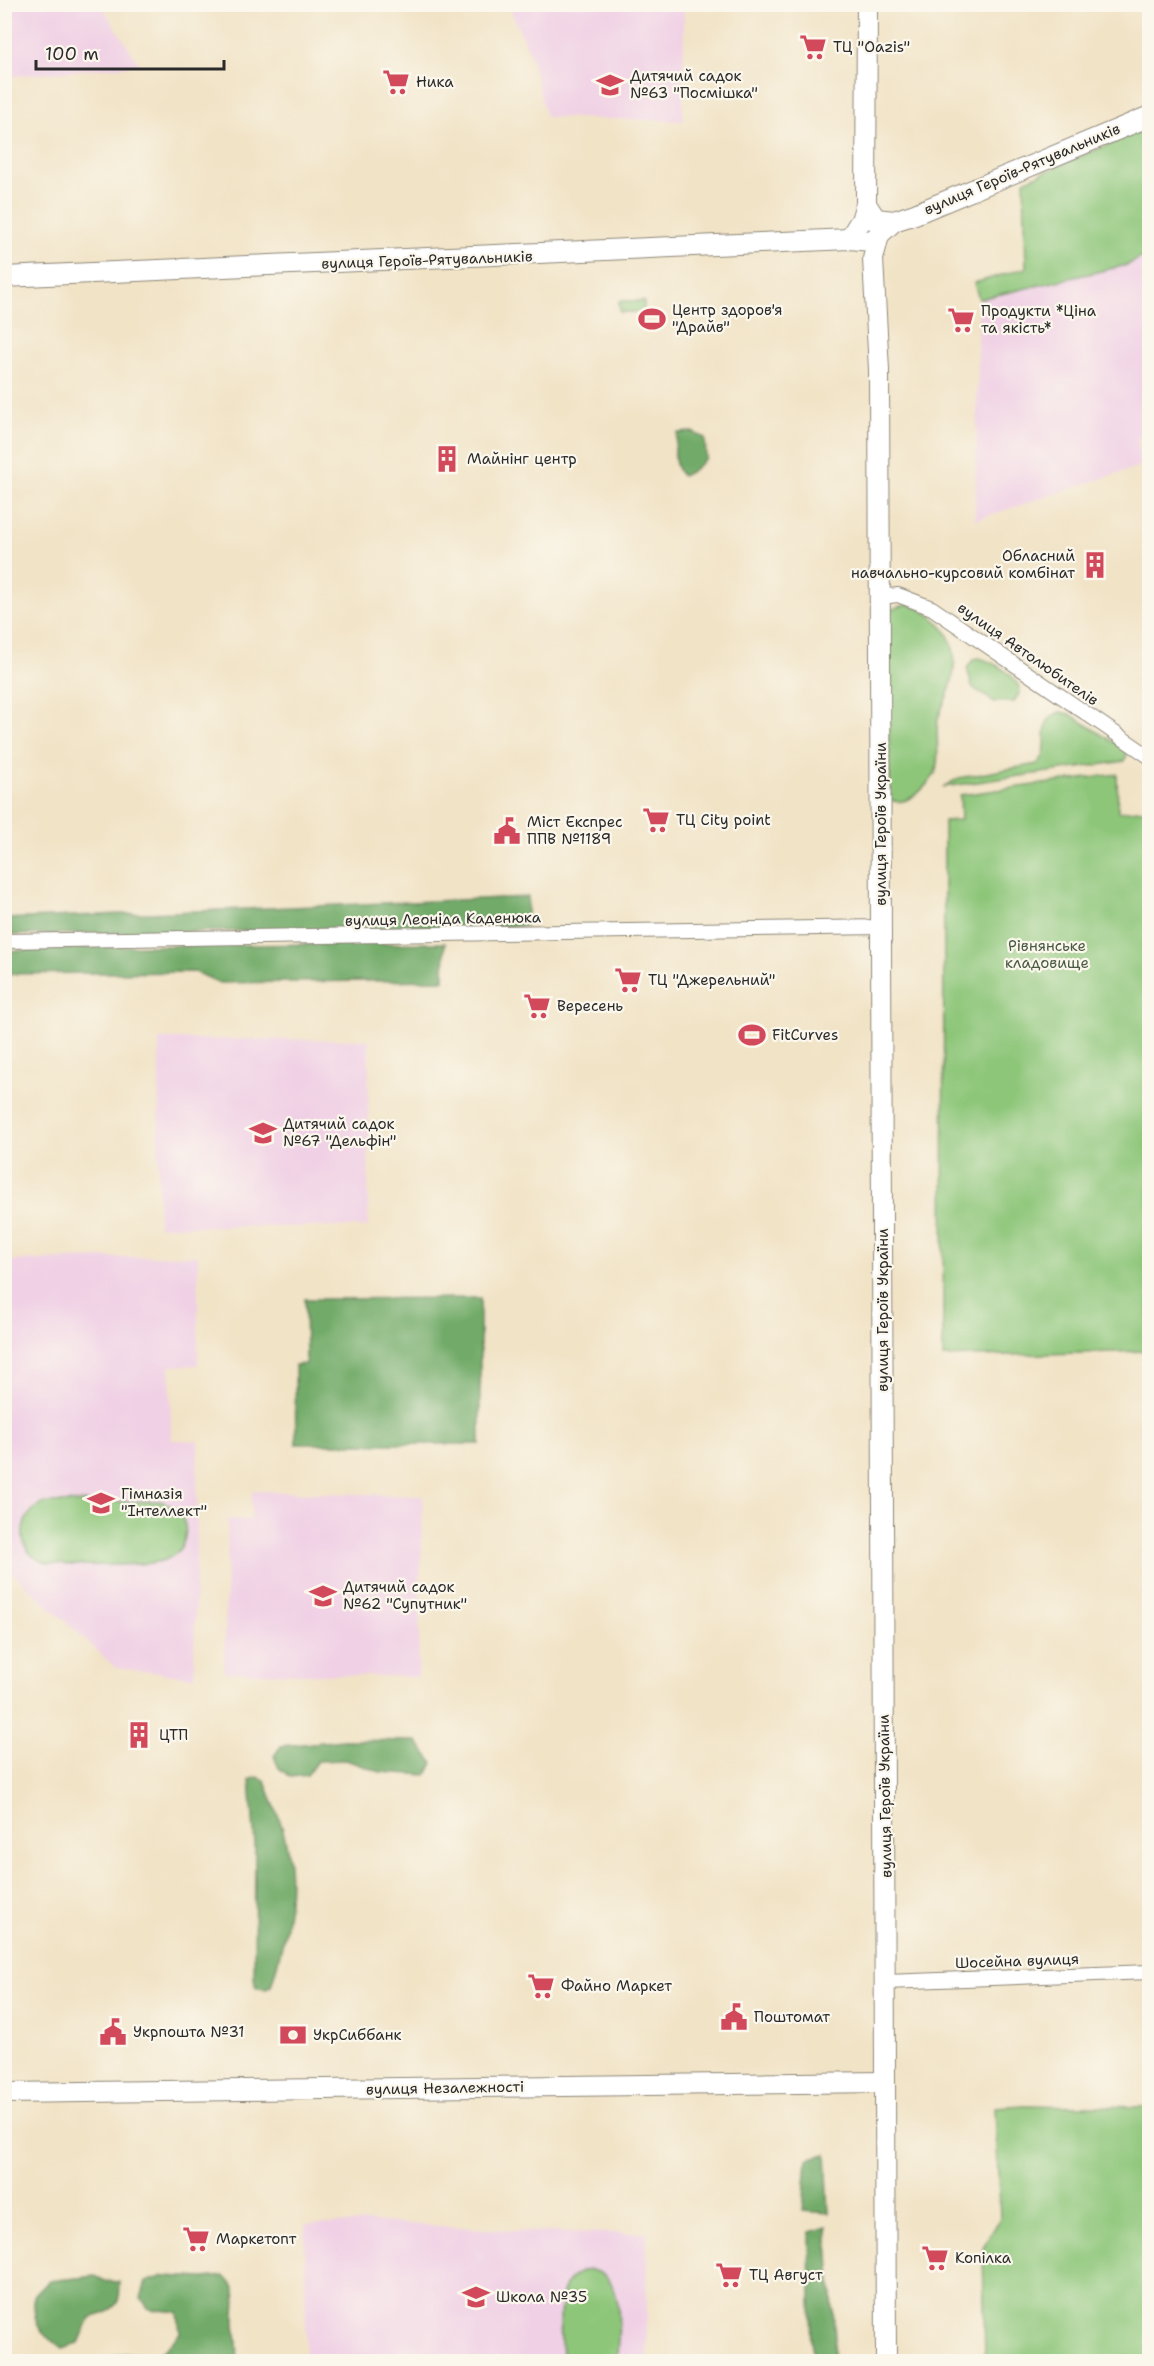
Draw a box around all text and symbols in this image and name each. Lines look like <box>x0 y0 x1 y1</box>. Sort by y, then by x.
supermarket icon: ТЦ "Oazis" <box>798 32 828 62</box>
scale bar <box>36 33 224 71</box>
place label: ТЦ "Oazis" <box>833 37 910 57</box>
text: 100 m <box>45 42 99 66</box>
place label: Дитячий садок №63 "Посмішка" <box>630 66 758 103</box>
supermarket icon: Ника <box>381 67 411 97</box>
school or university icon: Дитячий садок №63 "Посмішка" <box>595 70 625 100</box>
place label: Ника <box>416 72 454 92</box>
street label: вулиця Героїв-Рятувальників <box>921 118 1123 220</box>
street label: вулиця Героїв-Рятувальників <box>321 246 533 274</box>
place label: Центр здоров'я "Драйв" <box>672 300 783 337</box>
place label: Продукти *Ціна та якість* <box>981 301 1097 338</box>
sports icon: Центр здоров'я "Драйв" <box>637 304 667 334</box>
supermarket icon: Продукти *Ціна та якість* <box>946 305 976 335</box>
building icon: Майнінг центр <box>432 444 462 474</box>
place label: Майнінг центр <box>467 449 577 469</box>
place label: Обласний навчально-курсовий комбінат <box>851 546 1075 583</box>
building icon: Обласний навчально-курсовий комбінат <box>1080 550 1110 580</box>
street label: вулиця Автолюбителів <box>954 598 1102 710</box>
street label: вулиця Героїв України <box>871 742 891 906</box>
supermarket icon: ТЦ City point <box>641 805 671 835</box>
place label: ТЦ City point <box>676 810 771 830</box>
place label: Міст Експрес ППВ №1189 <box>527 812 623 849</box>
public building icon: Міст Експрес ППВ №1189 <box>492 816 522 846</box>
street label: вулиця Леоніда Каденюка <box>345 907 542 931</box>
park label: Рівнянське кладовище <box>1005 936 1089 973</box>
supermarket icon: ТЦ "Джерельний" <box>613 965 643 995</box>
place label: ТЦ "Джерельний" <box>648 970 775 990</box>
supermarket icon: Вересень <box>522 991 552 1021</box>
place label: Вересень <box>557 996 624 1016</box>
sports icon: FitCurves <box>737 1020 767 1050</box>
place label: FitCurves <box>772 1025 838 1045</box>
place label: Дитячий садок №67 "Дельфін" <box>283 1114 397 1151</box>
school or university icon: Дитячий садок №67 "Дельфін" <box>248 1118 278 1148</box>
street label: вулиця Героїв України <box>873 1228 893 1392</box>
place label: Гімназія "Інтеллект" <box>121 1484 207 1521</box>
school or university icon: Гімназія "Інтеллект" <box>86 1488 116 1518</box>
place label: Дитячий садок №62 "Супутник" <box>343 1577 467 1614</box>
school or university icon: Дитячий садок №62 "Супутник" <box>308 1581 338 1611</box>
street label: вулиця Героїв України <box>874 1714 896 1878</box>
building icon: ЦТП <box>124 1720 154 1750</box>
place label: ЦТП <box>159 1725 188 1745</box>
street label: Шосейна вулиця <box>955 1949 1079 1973</box>
supermarket icon: Файно Маркет <box>526 1971 556 2001</box>
place label: Файно Маркет <box>561 1976 672 1996</box>
public building icon: Поштомат <box>719 2002 749 2032</box>
place label: Поштомат <box>754 2007 830 2027</box>
public building icon: Укрпошта №31 <box>98 2017 128 2047</box>
bank icon: УкрСиббанк <box>278 2020 308 2050</box>
place label: Укрпошта №31 <box>133 2022 244 2042</box>
place label: УкрСиббанк <box>313 2025 401 2045</box>
street label: вулиця Незалежності <box>366 2077 524 2099</box>
supermarket icon: Маркетопт <box>181 2224 211 2254</box>
place label: Маркетопт <box>216 2229 297 2249</box>
supermarket icon: Копілка <box>920 2243 950 2273</box>
place label: Копілка <box>955 2248 1012 2268</box>
supermarket icon: ТЦ Август <box>714 2260 744 2290</box>
place label: ТЦ Август <box>749 2265 823 2285</box>
school or university icon: Школа №35 <box>461 2282 491 2312</box>
place label: Школа №35 <box>496 2287 587 2307</box>

